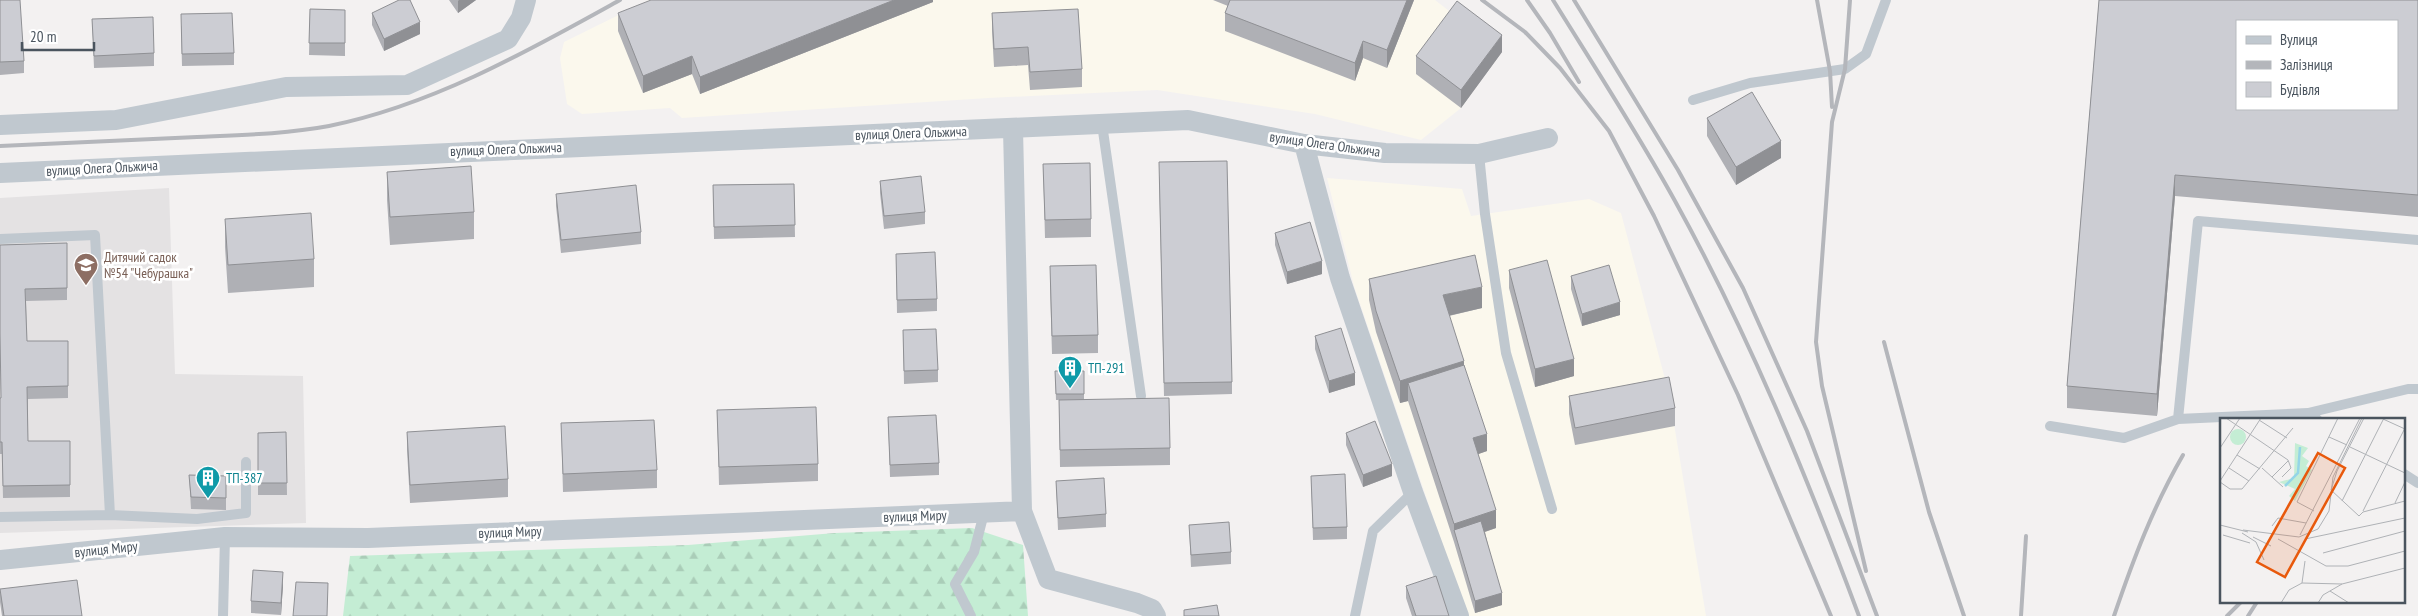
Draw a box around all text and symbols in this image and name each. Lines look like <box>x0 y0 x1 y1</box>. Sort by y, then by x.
scale bar <box>22 20 95 52</box>
legend <box>2236 20 2398 110</box>
text: 20 m <box>30 27 56 46</box>
text: Вулиця <box>2280 30 2318 49</box>
text: Залізниця <box>2280 55 2333 74</box>
text: Будівля <box>2280 80 2320 99</box>
street label: вулиця Олега Ольжича <box>855 122 967 144</box>
street label: вулиця Олега Ольжича <box>1268 127 1382 161</box>
street label: вулиця Олега Ольжича <box>450 138 562 160</box>
street label: вулиця Олега Ольжича <box>46 156 158 180</box>
place label: Дитячий садок №54 "Чебурашка" <box>104 248 193 282</box>
school or university icon: Дитячий садок №54 "Чебурашка" <box>73 252 99 286</box>
building icon: ТП-291 <box>1057 355 1083 389</box>
place label: ТП-291 <box>1088 359 1125 377</box>
inset map <box>2220 418 2406 604</box>
building icon: ТП-387 <box>195 465 221 499</box>
place label: ТП-387 <box>226 469 263 487</box>
street label: вулиця Миру <box>883 506 948 526</box>
street label: вулиця Миру <box>478 522 543 542</box>
street label: вулиця Миру <box>74 537 139 561</box>

